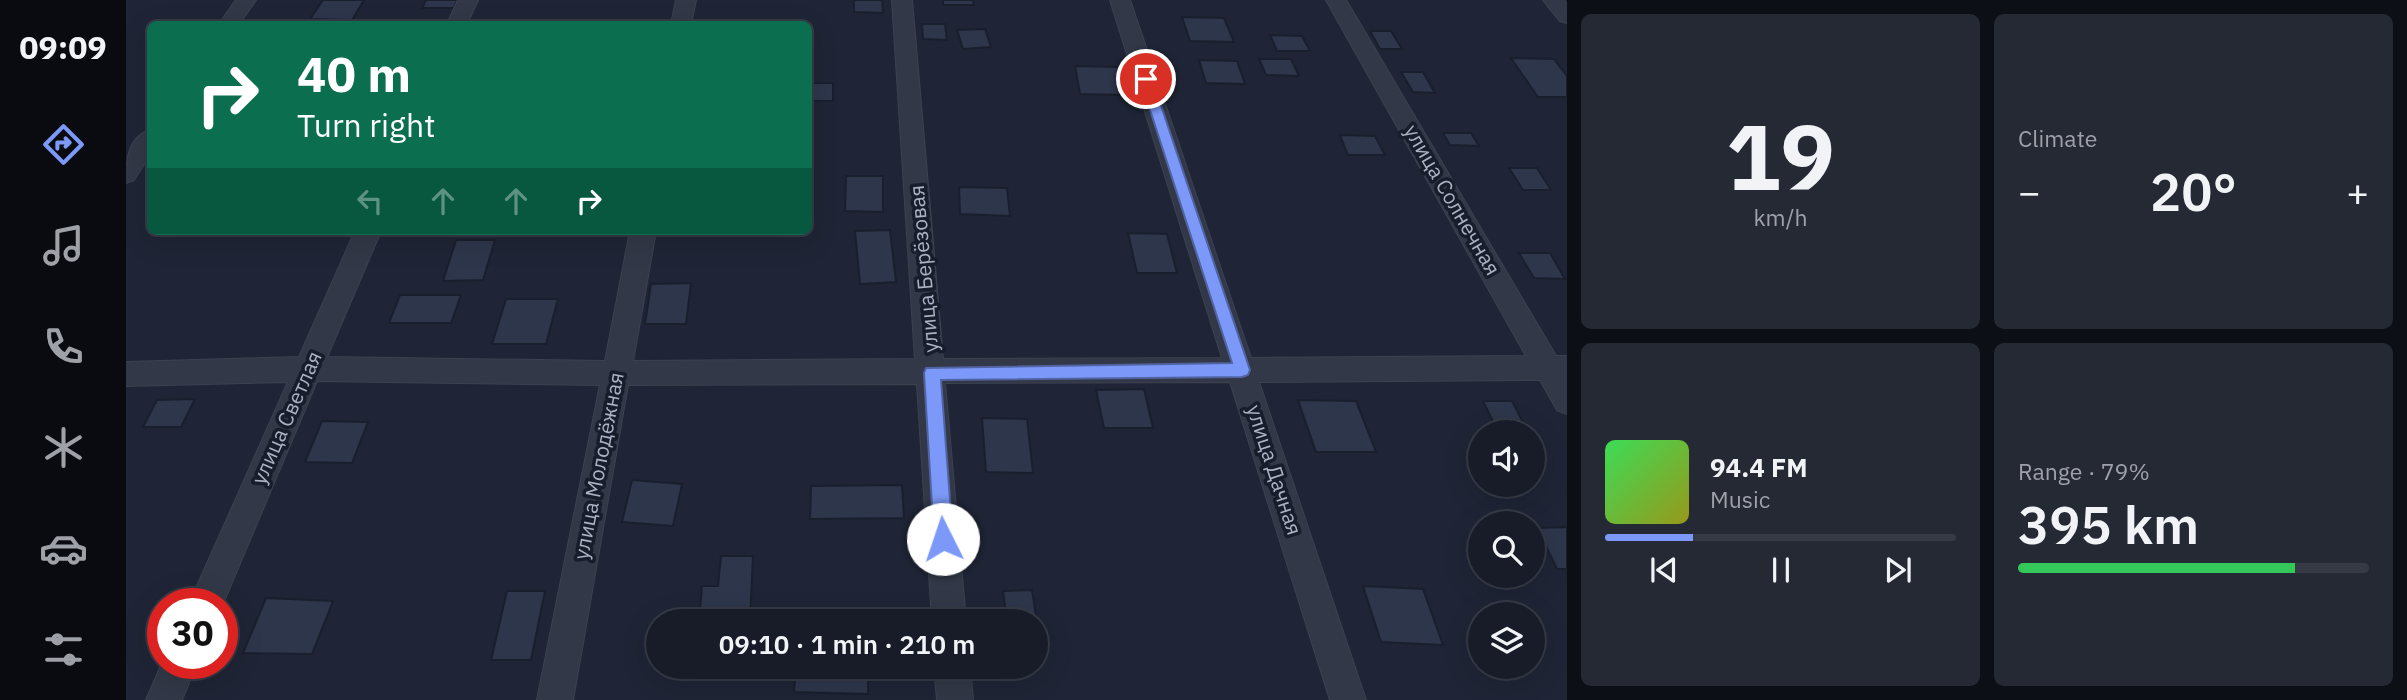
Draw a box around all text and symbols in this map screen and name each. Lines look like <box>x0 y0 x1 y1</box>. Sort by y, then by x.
text: 09:09 <box>19 26 107 68</box>
text: 40 m <box>297 42 411 105</box>
icon: right <box>182 49 273 140</box>
pin <box>1116 49 1176 109</box>
icon: arrive <box>1127 60 1165 98</box>
text: 19 <box>1726 97 1835 215</box>
text: Turn right <box>297 104 435 146</box>
street label: улица Солнечная <box>1398 119 1507 280</box>
icon: directions <box>39 120 88 169</box>
text: Climate <box>2018 123 2097 153</box>
text: 20° <box>2150 158 2237 225</box>
text: − <box>2018 167 2041 216</box>
text: + <box>2346 167 2369 216</box>
icon: left <box>351 182 389 220</box>
icon: ahead <box>424 182 462 220</box>
icon: ahead <box>497 182 535 220</box>
icon: right <box>570 182 608 220</box>
street label: улица Берёзовая <box>902 184 944 354</box>
text: km/h <box>1753 202 1808 232</box>
icon: music <box>39 221 88 270</box>
icon: phone <box>39 322 88 371</box>
street label: улица Светлая <box>244 347 328 489</box>
street label: улица Молодёжная <box>566 370 630 562</box>
street label: улица Дачная <box>1241 401 1309 538</box>
map controls <box>1468 420 1545 679</box>
button: sound <box>1468 420 1545 497</box>
icon: climate <box>39 423 88 472</box>
text: 94.4 FM <box>1710 450 1808 484</box>
text: Range · 79% <box>2018 456 2150 486</box>
text: Music <box>1710 484 1770 514</box>
text: 395 km <box>2018 491 2199 558</box>
position arrow <box>906 502 980 576</box>
button: search <box>1468 511 1545 588</box>
icon: car <box>39 524 88 573</box>
icon: previous <box>1645 551 1683 589</box>
icon: pause <box>1762 551 1800 589</box>
icon: next <box>1879 551 1917 589</box>
speed limit sign: 30 <box>147 588 238 679</box>
button: layers <box>1468 602 1545 679</box>
icon: filters <box>39 625 88 674</box>
text: 09:10 · 1 min · 210 m <box>719 627 975 661</box>

